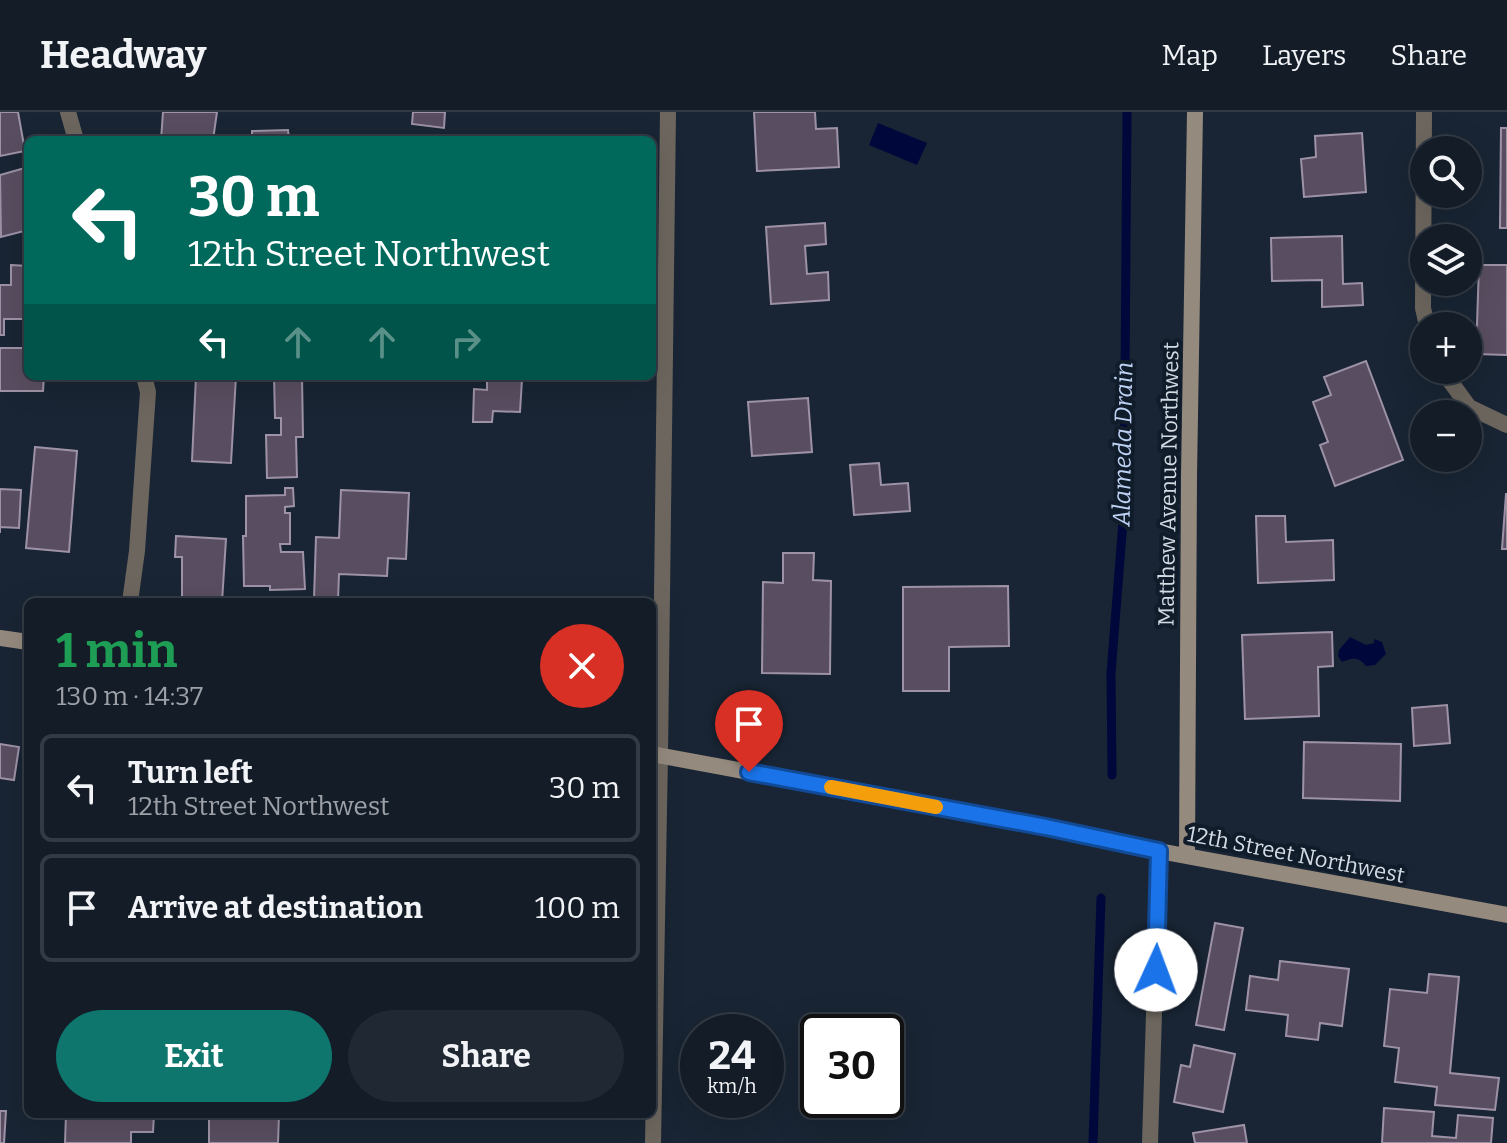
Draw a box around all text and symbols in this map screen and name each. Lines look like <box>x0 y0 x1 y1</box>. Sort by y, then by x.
text: Headway <box>40 32 206 78</box>
text: Map <box>1161 39 1218 72</box>
text: Layers <box>1262 39 1346 72</box>
text: Share <box>1390 39 1467 72</box>
map controls <box>1410 136 1482 472</box>
button: search <box>1410 136 1482 208</box>
text: 30 m <box>188 164 319 231</box>
icon: left <box>56 168 160 272</box>
button: layers <box>1410 224 1482 296</box>
text: 12th Street Northwest <box>188 232 550 276</box>
button: + <box>1410 312 1482 384</box>
icon: left <box>192 320 236 364</box>
icon: ahead <box>276 320 320 364</box>
icon: ahead <box>360 320 404 364</box>
icon: right <box>444 320 488 364</box>
street label: Matthew Avenue Northwest <box>1153 342 1184 626</box>
water label: Alameda Drain <box>1108 362 1138 527</box>
button: − <box>1410 400 1482 472</box>
text: 1 min <box>56 622 177 680</box>
button: close <box>540 624 624 708</box>
text: 130 m · 14:37 <box>56 681 203 712</box>
pin <box>715 690 783 772</box>
icon: arrive <box>727 702 771 746</box>
text: Turn left <box>128 755 253 791</box>
icon: left <box>60 766 104 810</box>
text: 30 m <box>549 770 620 806</box>
text: 12th Street Northwest <box>128 791 389 822</box>
street label: 12th Street Northwest <box>1185 820 1407 889</box>
icon: arrive <box>60 886 104 930</box>
text: Arrive at destination <box>128 890 423 926</box>
text: 100 m <box>535 890 620 926</box>
position arrow <box>1114 928 1198 1012</box>
button: Exit <box>56 1010 332 1102</box>
button: Share <box>348 1010 624 1102</box>
speed limit sign: 30 <box>800 1014 904 1118</box>
text: 24 <box>709 1032 755 1080</box>
text: km/h <box>707 1074 757 1098</box>

